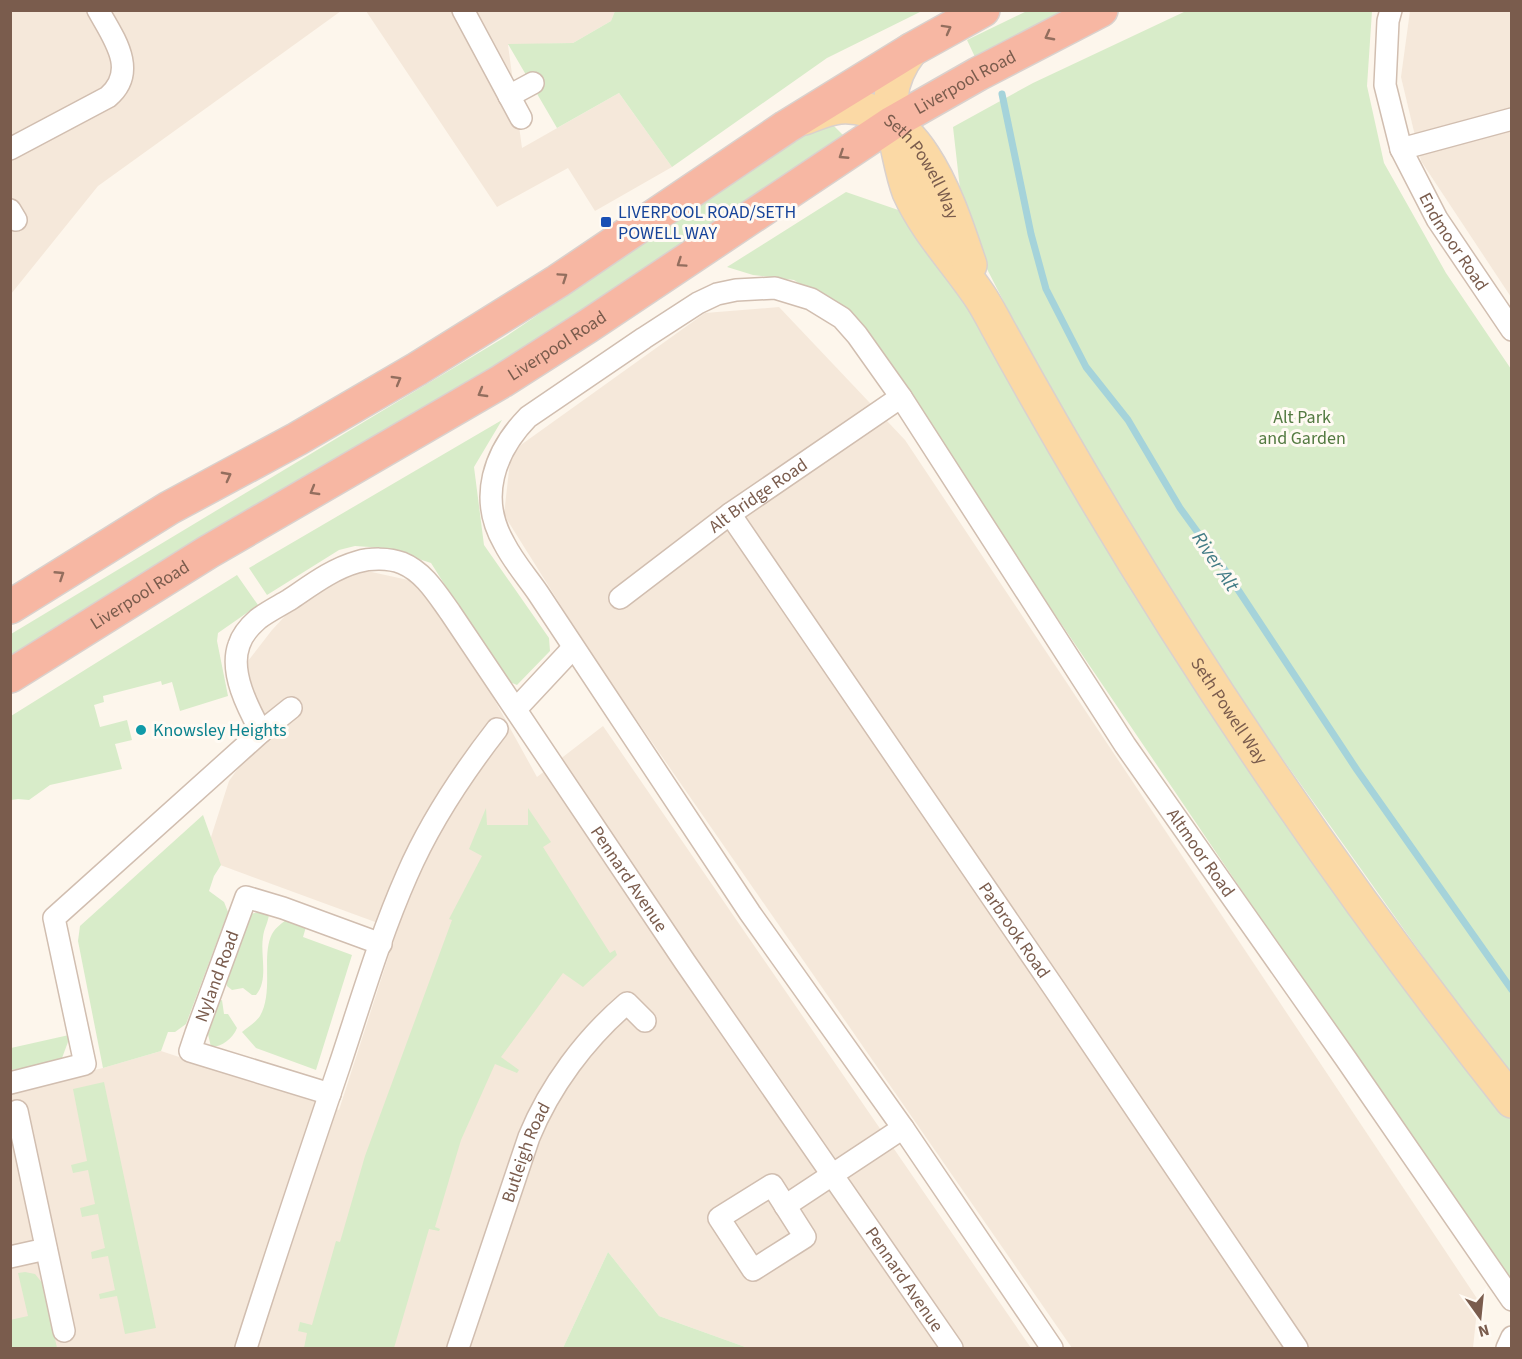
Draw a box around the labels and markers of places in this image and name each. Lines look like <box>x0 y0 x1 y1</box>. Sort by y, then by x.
place label: LIVERPOOL ROAD/SETH POWELL WAY <box>618 200 796 246</box>
marker: LIVERPOOL ROAD/SETH POWELL WAY <box>599 215 613 229</box>
place label: Knowsley Heights <box>153 718 286 743</box>
marker: Knowsley Heights <box>134 723 148 737</box>

